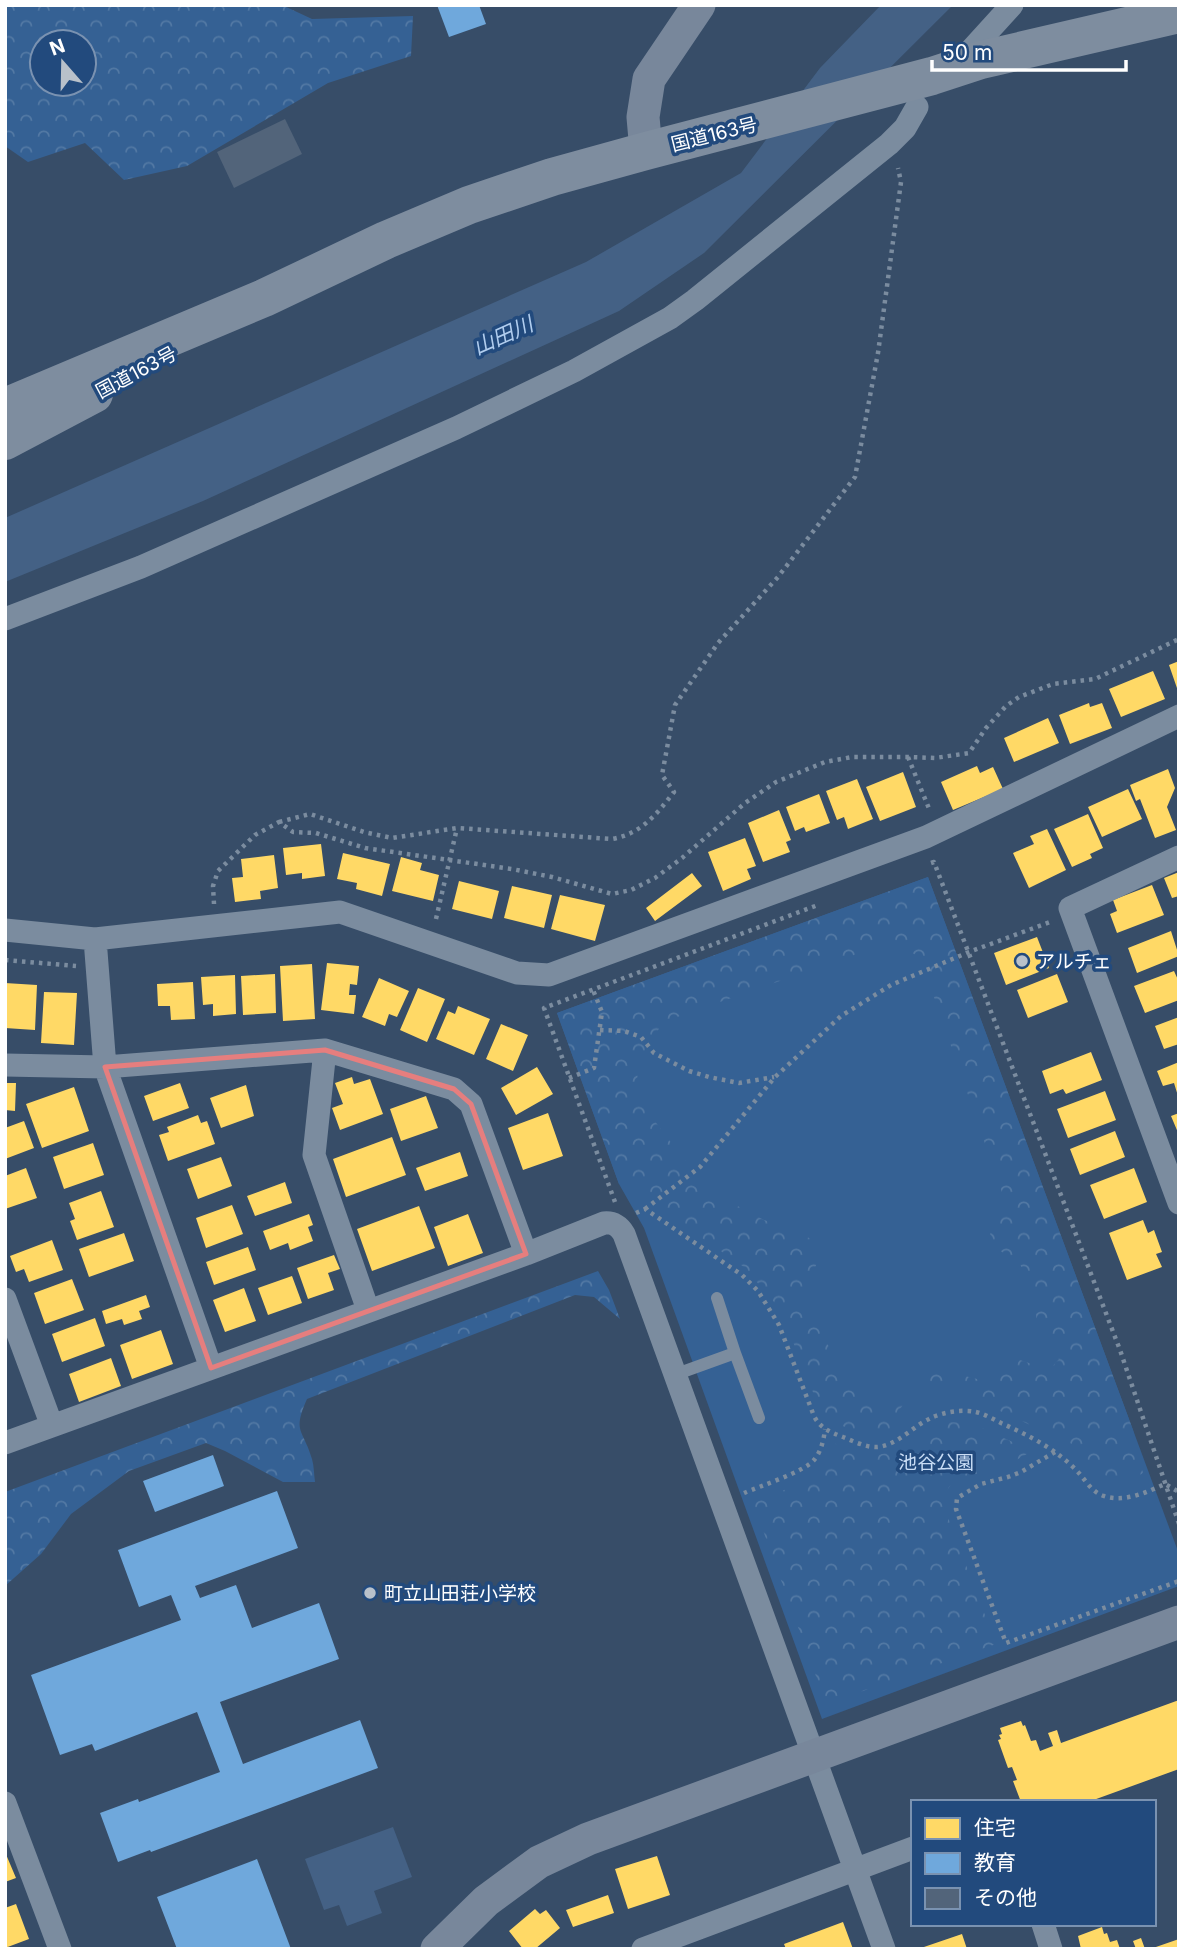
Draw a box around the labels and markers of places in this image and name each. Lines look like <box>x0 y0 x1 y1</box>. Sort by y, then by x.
place label: アルチェ <box>1036 950 1112 973</box>
marker: アルチェ <box>1014 953 1030 969</box>
place label: 町立山田荘小学校 <box>384 1582 536 1605</box>
marker: 町立山田荘小学校 <box>362 1585 378 1601</box>

